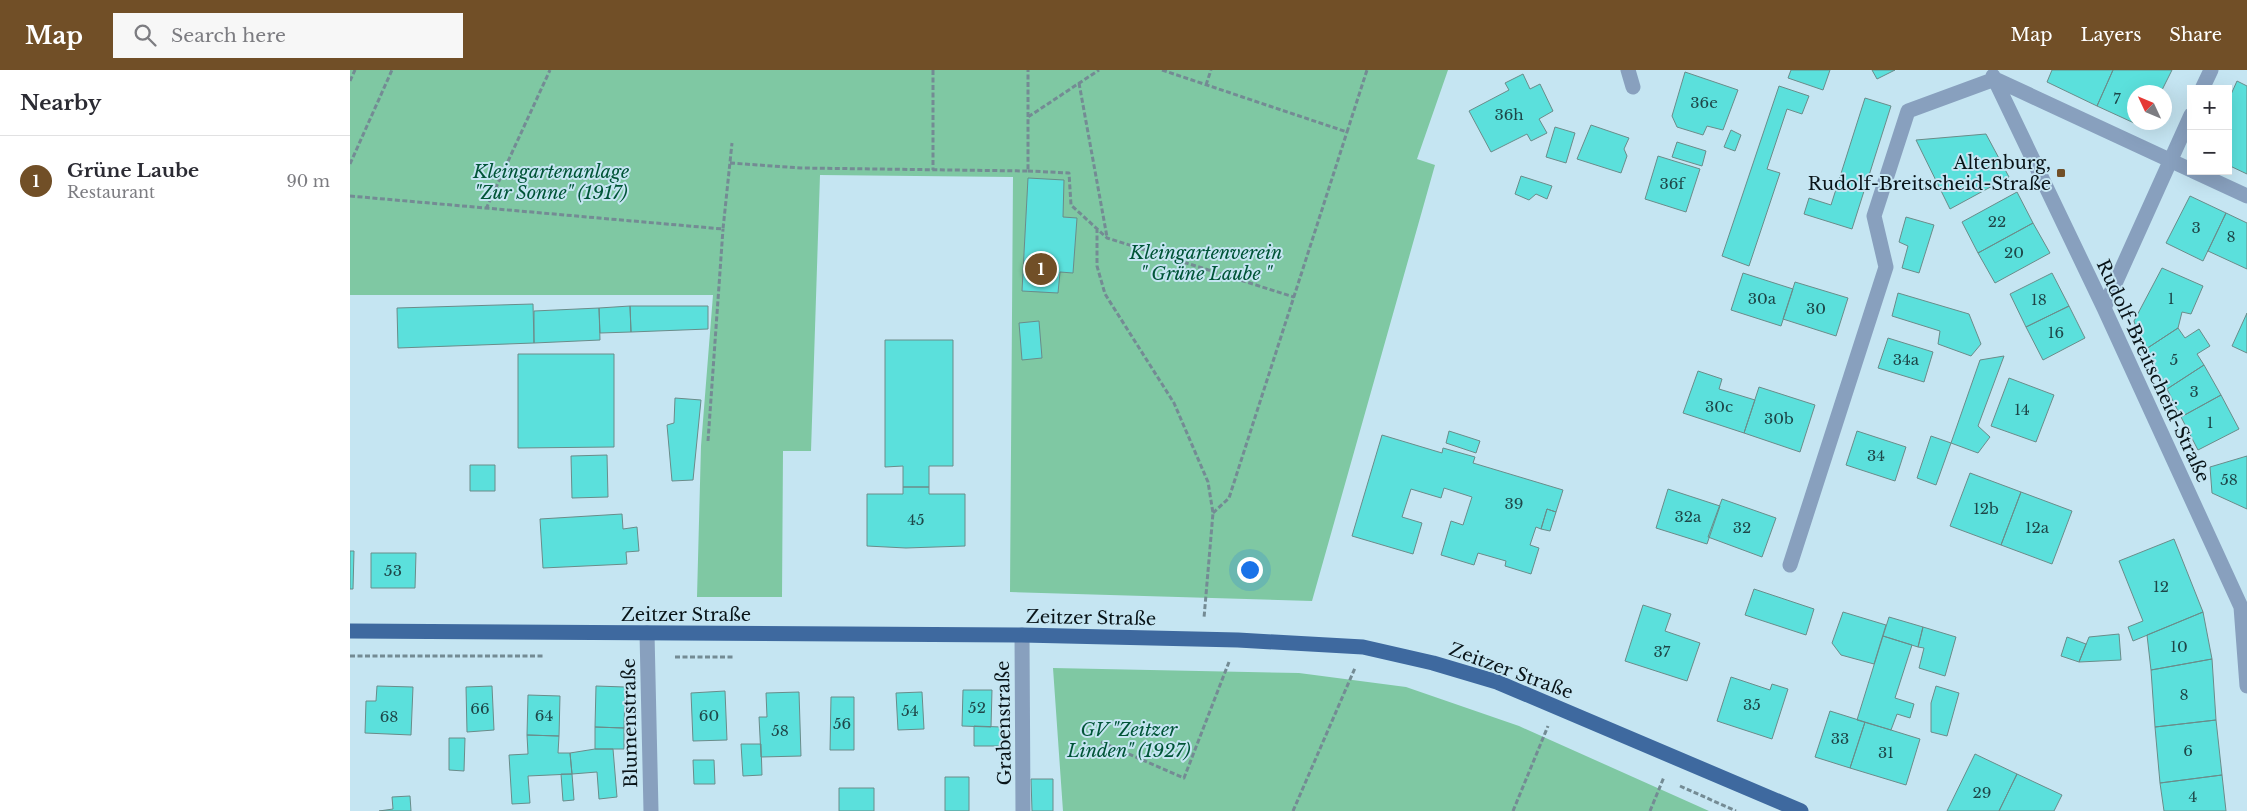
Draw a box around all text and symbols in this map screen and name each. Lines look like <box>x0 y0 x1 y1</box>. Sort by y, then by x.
search box <box>113 13 463 58</box>
text: Map <box>25 21 83 50</box>
icon: search <box>131 21 159 49</box>
text: Search here <box>171 24 286 47</box>
text: Map <box>2011 24 2052 46</box>
text: Layers <box>2080 24 2141 46</box>
text: Share <box>2169 24 2222 46</box>
north arrow <box>2127 85 2172 130</box>
map controls <box>2187 85 2232 175</box>
button: + <box>2187 85 2232 130</box>
house number: 7 <box>2113 89 2121 108</box>
text: Nearby <box>20 90 101 116</box>
house number: 36e <box>1690 93 1718 112</box>
house number: 36h <box>1494 105 1524 124</box>
button: − <box>2187 130 2232 175</box>
place label: Altenburg, Rudolf-Breitscheid-Straße <box>1808 152 2051 195</box>
text: Grüne Laube <box>67 159 199 182</box>
park label: Kleingartenanlage "Zur Sonne" (1917) <box>472 161 629 204</box>
marker: Altenburg, Rudolf-Breitscheid-Straße <box>2055 167 2067 179</box>
text: 1 <box>33 171 39 191</box>
text: 90 m <box>287 171 330 191</box>
house number: 36f <box>1659 174 1686 193</box>
text: Restaurant <box>67 182 155 202</box>
house number: 22 <box>1988 212 2006 231</box>
house number: 3 <box>2191 218 2201 237</box>
house number: 8 <box>2226 227 2236 246</box>
park label: Kleingartenverein " Grüne Laube " <box>1129 242 1282 285</box>
house number: 20 <box>2004 243 2024 262</box>
pin: 1 <box>1025 250 1057 288</box>
street label: Rudolf-Breitscheid-Straße <box>2092 256 2214 486</box>
house number: 30a <box>1748 289 1777 308</box>
house number: 1 <box>2168 289 2174 308</box>
house number: 18 <box>2031 290 2047 309</box>
house number: 30 <box>1806 299 1826 318</box>
house number: 16 <box>2048 323 2064 342</box>
house number: 34a <box>1893 350 1920 369</box>
house number: 5 <box>2170 350 2178 369</box>
house number: 3 <box>2189 382 2199 401</box>
house number: 30c <box>1705 397 1733 416</box>
house number: 14 <box>2014 400 2030 419</box>
house number: 30b <box>1764 409 1794 428</box>
house number: 1 <box>2207 413 2213 432</box>
house number: 34 <box>1867 446 1885 465</box>
house number: 58 <box>2220 470 2238 489</box>
house number: 39 <box>1505 494 1523 513</box>
house number: 12b <box>1973 499 1999 518</box>
house number: 32a <box>1675 507 1702 526</box>
house number: 45 <box>907 510 925 529</box>
house number: 32 <box>1733 518 1751 537</box>
house number: 12a <box>2025 518 2050 537</box>
your location <box>1237 557 1263 583</box>
house number: 53 <box>384 561 402 580</box>
house number: 12 <box>2153 577 2169 596</box>
street label: Zeitzer Straße <box>621 604 751 626</box>
street label: Zeitzer Straße <box>1026 606 1156 630</box>
house number: 10 <box>2170 637 2188 656</box>
street label: Zeitzer Straße <box>1446 638 1576 704</box>
house number: 37 <box>1654 642 1671 661</box>
street label: Blumenstraße <box>618 658 642 788</box>
street label: Grabenstraße <box>992 660 1016 786</box>
house number: 8 <box>2179 685 2189 704</box>
house number: 35 <box>1743 695 1761 714</box>
house number: 52 <box>968 698 986 717</box>
house number: 66 <box>470 699 490 718</box>
house number: 54 <box>901 701 919 720</box>
house number: 64 <box>535 706 553 725</box>
house number: 60 <box>699 706 719 725</box>
house number: 68 <box>380 707 398 726</box>
house number: 56 <box>833 714 851 733</box>
park label: GV "Zeitzer Linden" (1927) <box>1066 719 1191 762</box>
house number: 58 <box>771 721 789 740</box>
house number: 33 <box>1831 729 1849 748</box>
house number: 6 <box>2183 741 2193 760</box>
house number: 31 <box>1878 743 1894 762</box>
house number: 29 <box>1973 783 1991 802</box>
house number: 4 <box>2189 787 2197 806</box>

